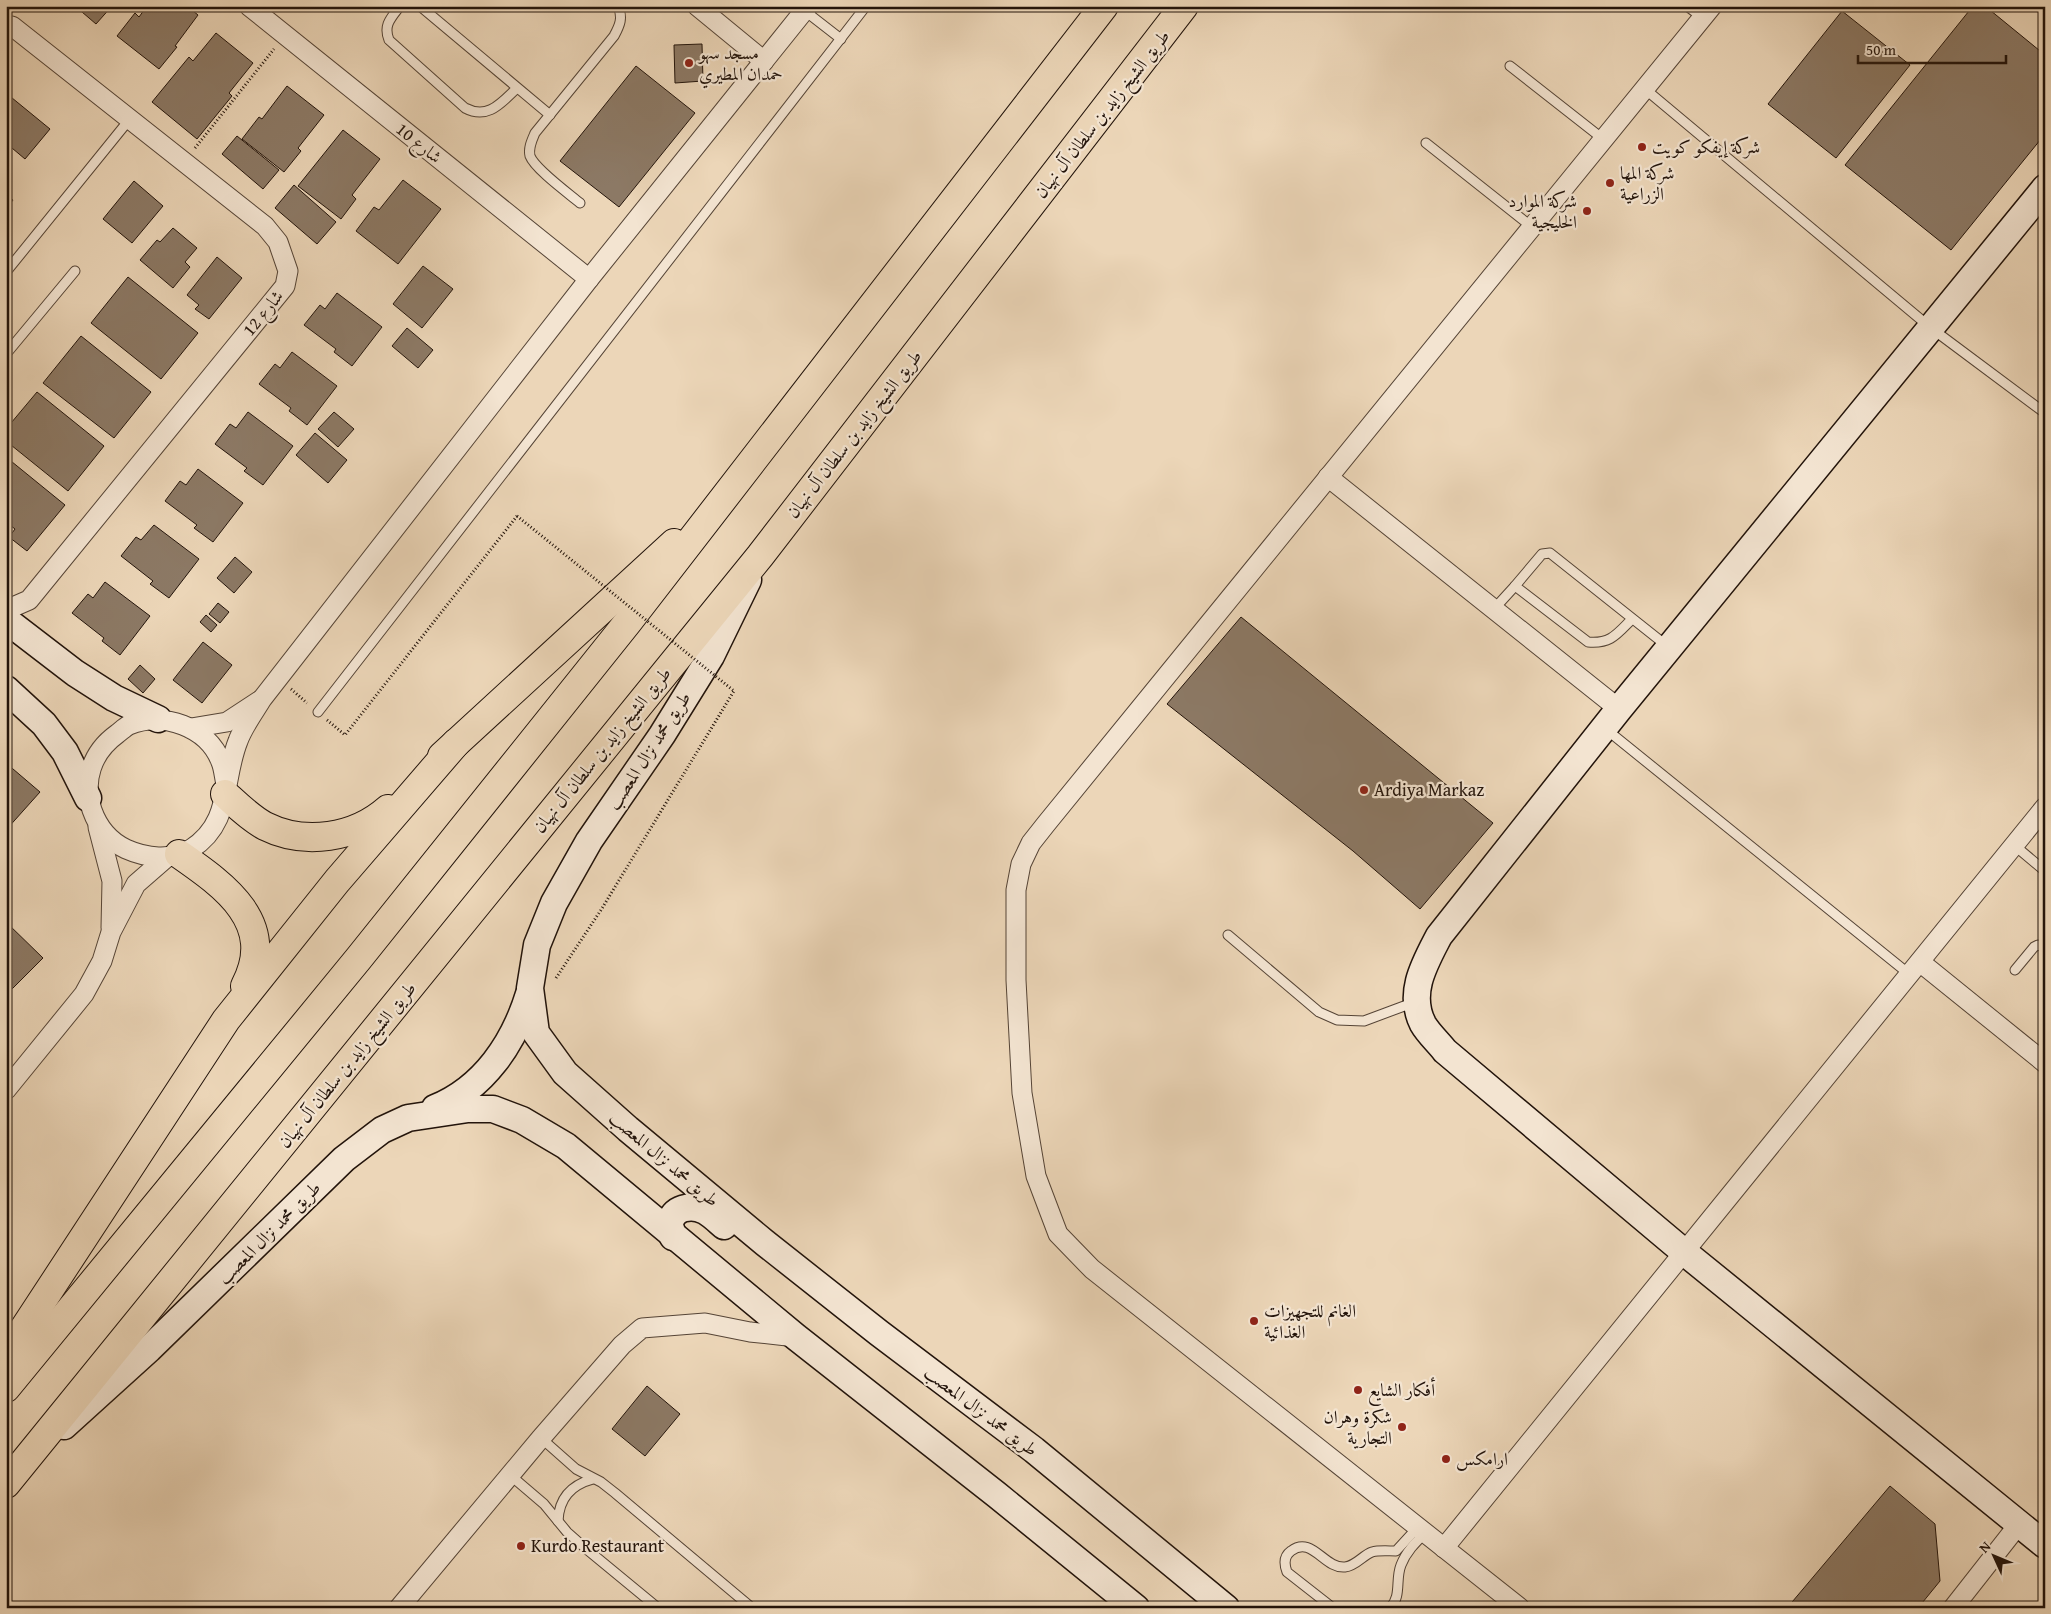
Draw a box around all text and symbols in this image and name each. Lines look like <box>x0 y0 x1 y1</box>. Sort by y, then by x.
street label: طريق الشيخ زايد بن سلطان آل نهيان <box>1027 24 1178 206</box>
scale bar <box>1858 32 2006 64</box>
place label: مسجد سهو حمدان المطيري <box>697 39 783 89</box>
text: 50 m <box>1866 39 1897 60</box>
marker: مسجد سهو حمدان المطيري <box>683 57 695 69</box>
street label: شارع 10 <box>389 116 448 171</box>
place label: شركة إيفكو كويت <box>1652 133 1760 160</box>
marker: شركة إيفكو كويت <box>1636 141 1648 153</box>
place label: شركة المها الزراعية <box>1620 159 1674 207</box>
marker: شركة المها الزراعية <box>1604 177 1616 189</box>
place label: شركة الموارد الخليجية <box>1508 187 1577 235</box>
marker: شركة الموارد الخليجية <box>1581 205 1593 217</box>
street label: شارع 12 <box>236 284 291 343</box>
street label: طريق الشيخ زايد بن سلطان آل نهيان <box>779 344 930 526</box>
street label: طريق الشيخ زايد بن سلطان آل نهيان <box>526 661 680 841</box>
street label: طريق محمد نزال المعصب <box>600 686 697 815</box>
place label: Ardiya Markaz <box>1374 776 1484 803</box>
marker: Ardiya Markaz <box>1358 784 1370 796</box>
street label: طريق الشيخ زايد بن سلطان آل نهيان <box>271 976 425 1156</box>
street label: طريق محمد نزال المعصب <box>603 1104 725 1213</box>
street label: طريق محمد نزال المعصب <box>211 1175 327 1291</box>
place label: الغانم للتجهيزات الغذائية <box>1264 1297 1356 1345</box>
marker: الغانم للتجهيزات الغذائية <box>1248 1315 1260 1327</box>
street label: طريق محمد نزال المعصب <box>919 1359 1044 1463</box>
place label: أفكار الشايع <box>1368 1376 1436 1406</box>
marker: أفكار الشايع <box>1352 1384 1364 1396</box>
place label: شكرة وهران التجارية <box>1324 1403 1392 1451</box>
marker: شكرة وهران التجارية <box>1396 1421 1408 1433</box>
place label: ارامكس <box>1456 1445 1508 1472</box>
marker: ارامكس <box>1440 1453 1452 1465</box>
place label: Kurdo Restaurant <box>531 1532 665 1559</box>
north arrow <box>1968 1532 2018 1582</box>
text: N <box>1974 1536 1996 1557</box>
marker: Kurdo Restaurant <box>515 1540 527 1552</box>

